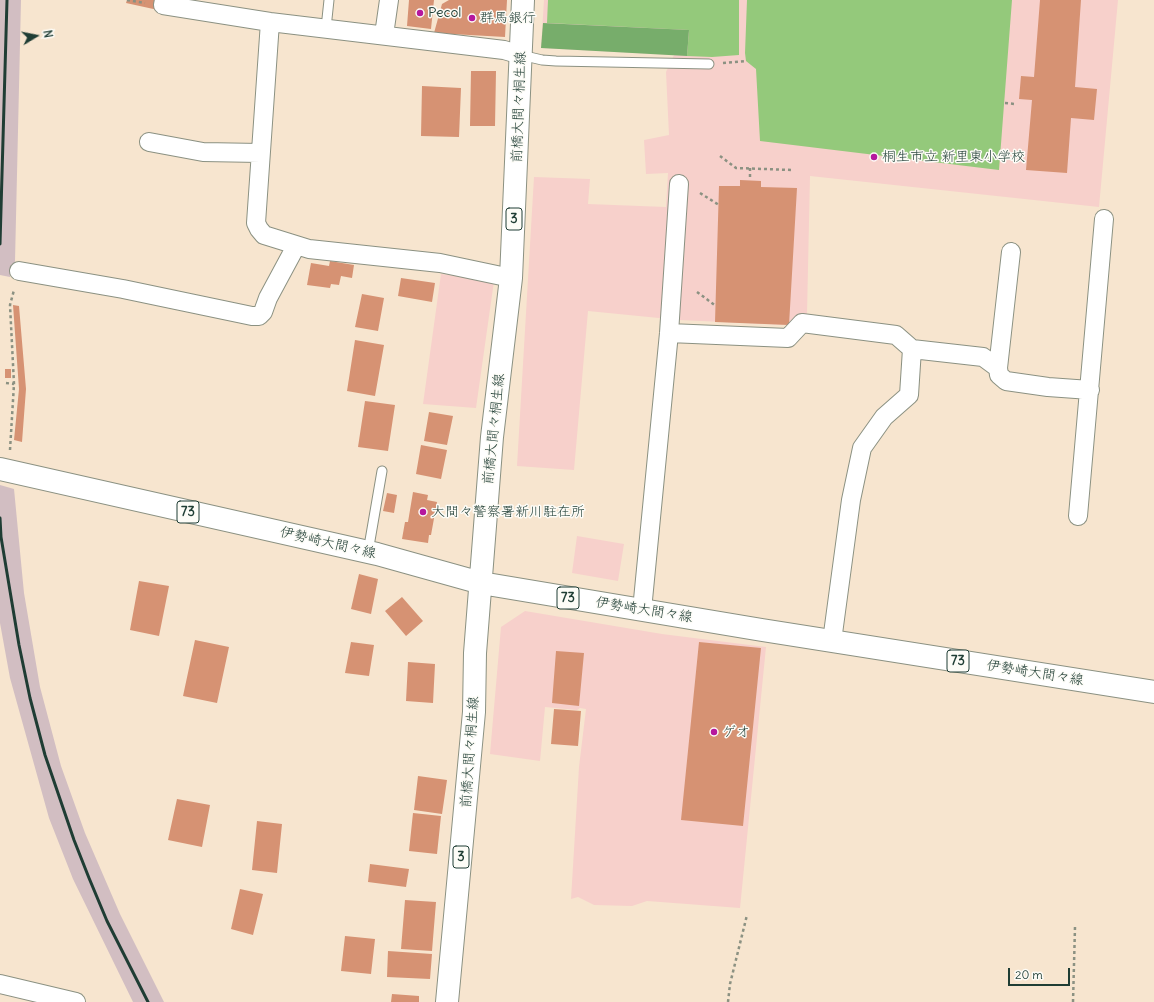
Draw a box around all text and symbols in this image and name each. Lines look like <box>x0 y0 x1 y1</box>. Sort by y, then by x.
place label: Pecol <box>428 5 461 21</box>
marker: Pecol <box>415 8 425 18</box>
place label: 群馬銀行 <box>480 10 536 26</box>
marker: 群馬銀行 <box>467 13 477 23</box>
north arrow <box>16 16 56 56</box>
text: N <box>40 29 55 39</box>
street label: 前橋大間々桐生線 <box>509 51 529 163</box>
place label: 桐生市立 新里東小学校 <box>882 149 1025 165</box>
marker: 桐生市立 新里東小学校 <box>869 152 879 162</box>
road number: 3 <box>506 208 522 230</box>
street label: 前橋大間々桐生線 <box>480 372 508 486</box>
road number: 73 <box>177 501 199 523</box>
place label: 大間々警察署新川駐在所 <box>431 504 585 520</box>
marker: 大間々警察署新川駐在所 <box>418 507 428 517</box>
street label: 伊勢崎大間々線 <box>278 524 378 562</box>
road number: 73 <box>557 587 579 609</box>
street label: 伊勢崎大間々線 <box>594 594 694 626</box>
road number: 73 <box>947 650 969 672</box>
street label: 伊勢崎大間々線 <box>985 657 1085 689</box>
street label: 前橋大間々桐生線 <box>458 696 482 808</box>
place label: ゲオ <box>722 724 750 740</box>
marker: ゲオ <box>709 727 719 737</box>
road number: 3 <box>453 846 469 868</box>
scale bar <box>1010 960 1072 986</box>
text: 20 m <box>1015 967 1043 982</box>

